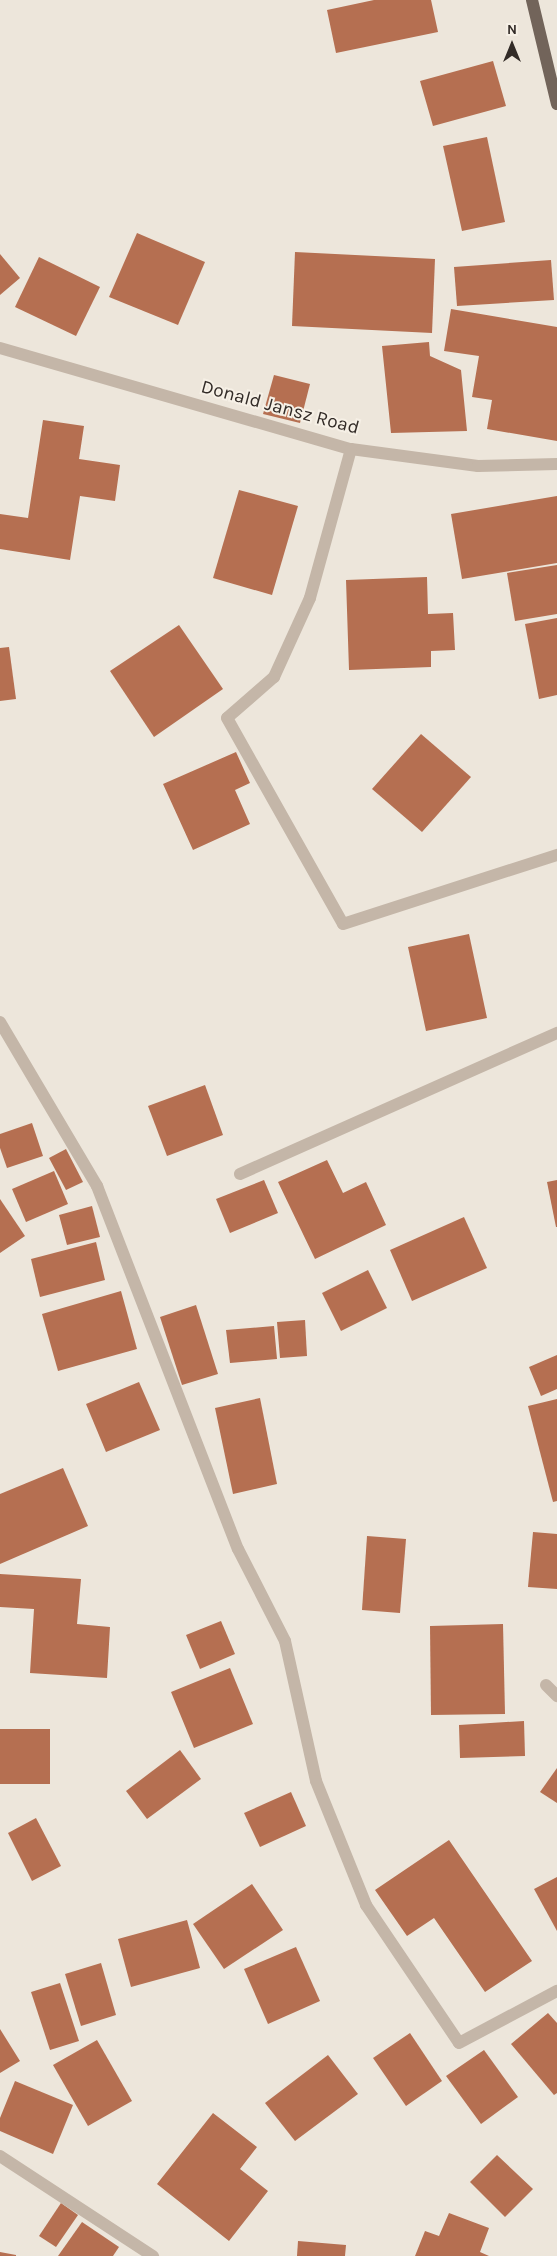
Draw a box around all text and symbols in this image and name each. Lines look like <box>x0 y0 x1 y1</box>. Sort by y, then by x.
north arrow <box>487 20 537 70</box>
text: N <box>507 21 517 38</box>
street label: Donald Jansz Road <box>198 376 362 440</box>

